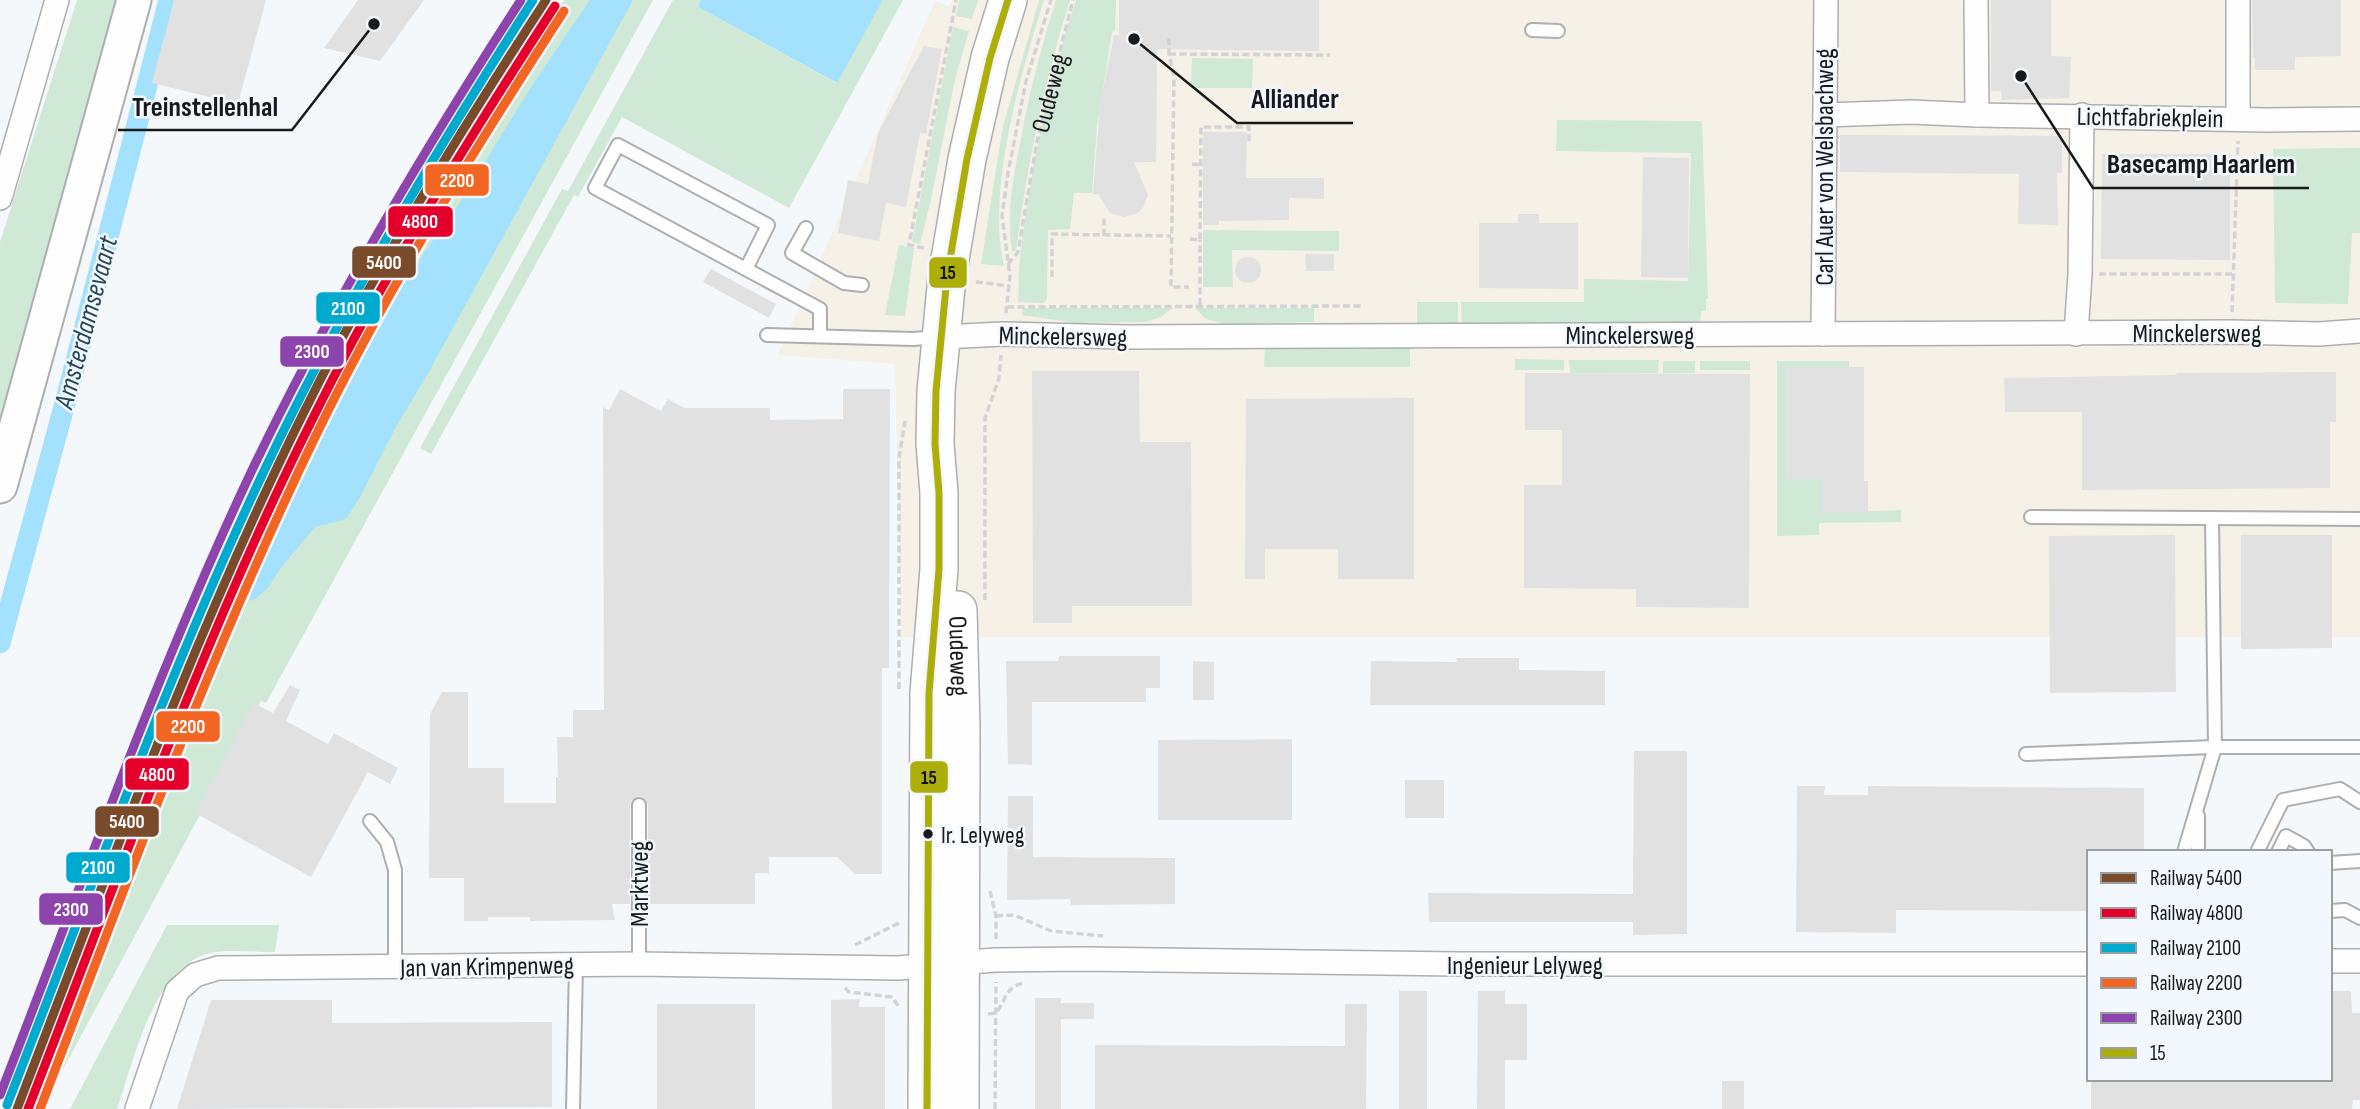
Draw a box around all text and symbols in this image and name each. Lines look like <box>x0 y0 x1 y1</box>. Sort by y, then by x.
street label: Carl Auer von Welsbachweg <box>1810 48 1841 286</box>
street label: Oudeweg <box>1026 50 1076 136</box>
callout: Alliander <box>1237 74 1353 123</box>
callout: Treinstellenhal <box>118 81 292 130</box>
text: Alliander <box>1250 83 1339 116</box>
text: Treinstellenhal <box>132 91 278 124</box>
street label: Lichtfabriekplein <box>2076 102 2224 135</box>
callout: Basecamp Haarlem <box>2093 139 2309 188</box>
text: Basecamp Haarlem <box>2107 148 2295 181</box>
line badge: 2200 <box>424 163 490 197</box>
text: 2200 <box>440 170 474 193</box>
line badge: 4800 <box>387 205 454 238</box>
text: 4800 <box>402 211 438 234</box>
water label: Amsterdamsevaart <box>47 232 125 413</box>
line badge: 5400 <box>351 245 417 279</box>
text: 5400 <box>366 252 402 275</box>
line badge: 15 <box>928 256 968 289</box>
text: 15 <box>940 262 956 285</box>
line badge: 2100 <box>315 291 381 325</box>
text: 2100 <box>331 298 365 321</box>
street label: Minckelersweg <box>2133 319 2261 350</box>
street label: Minckelersweg <box>998 321 1128 354</box>
street label: Minckelersweg <box>1566 321 1694 352</box>
line badge: 2300 <box>279 335 345 368</box>
text: 2300 <box>295 341 329 364</box>
street label: Oudeweg <box>941 616 974 697</box>
line badge: 2200 <box>155 710 221 743</box>
text: 2200 <box>171 716 205 739</box>
line badge: 4800 <box>124 757 190 791</box>
line badge: 15 <box>909 760 949 794</box>
text: 4800 <box>139 764 175 787</box>
text: 15 <box>921 767 937 790</box>
line badge: 5400 <box>94 805 160 838</box>
text: 5400 <box>109 811 145 834</box>
place label: Ir. Lelyweg <box>941 821 1024 850</box>
marker: Ir. Lelyweg <box>921 827 935 841</box>
street label: Marktweg <box>625 841 656 927</box>
legend <box>2087 850 2332 1081</box>
line badge: 2100 <box>65 851 131 884</box>
text: 2100 <box>81 857 115 880</box>
text: Railway 5400 <box>2150 866 2242 891</box>
line badge: 2300 <box>38 892 104 926</box>
text: 2300 <box>54 899 88 922</box>
text: Railway 4800 <box>2150 901 2243 926</box>
text: Railway 2100 <box>2150 936 2241 961</box>
street label: Jan van Krimpenweg <box>399 950 574 985</box>
street label: Ingenieur Lelyweg <box>1447 951 1603 982</box>
text: Railway 2200 <box>2150 971 2242 996</box>
text: Railway 2300 <box>2150 1006 2242 1031</box>
text: 15 <box>2150 1041 2166 1066</box>

